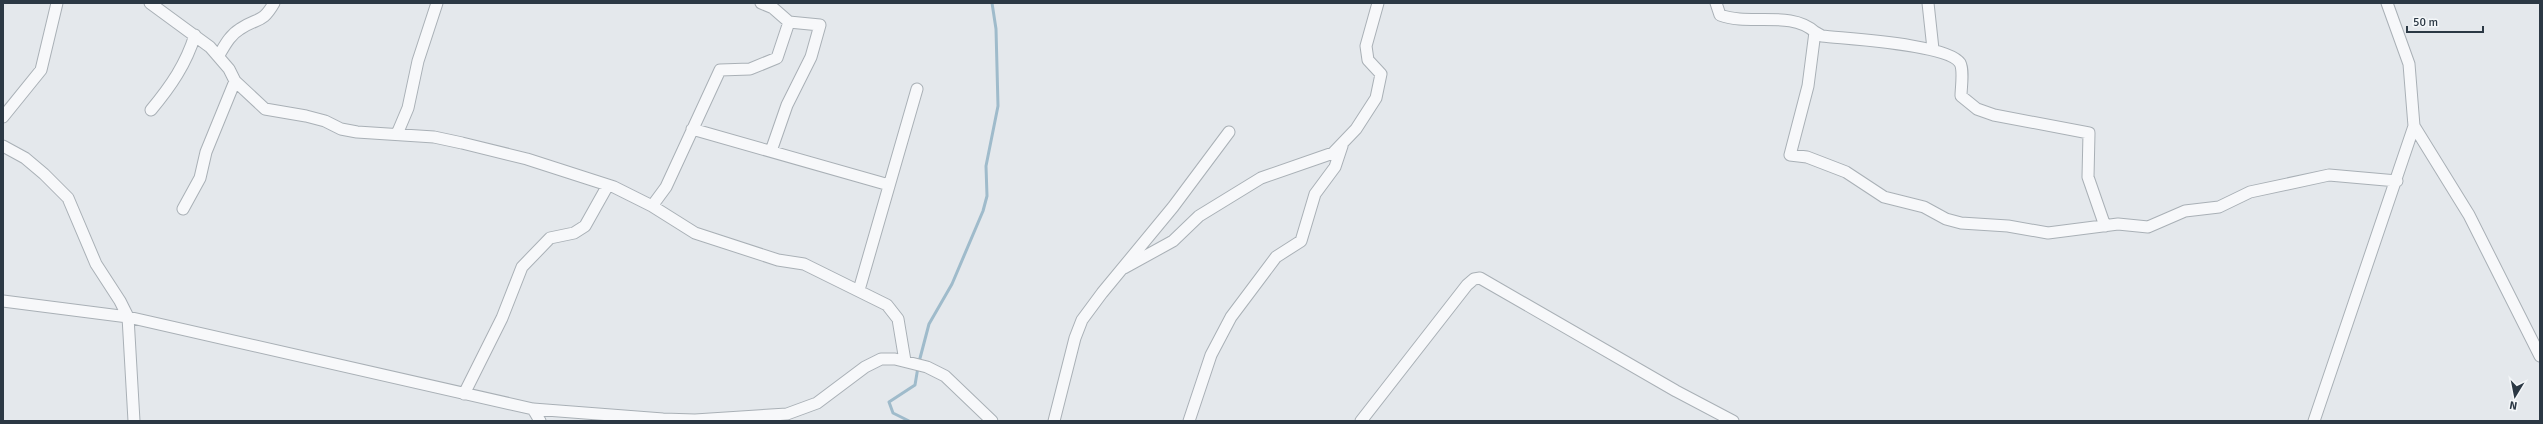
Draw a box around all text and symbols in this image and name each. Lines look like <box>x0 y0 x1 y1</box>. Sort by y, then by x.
scale bar <box>2407 8 2483 34</box>
text: 50 m <box>2413 15 2438 30</box>
north arrow <box>2495 376 2535 416</box>
text: N <box>2508 398 2518 412</box>

